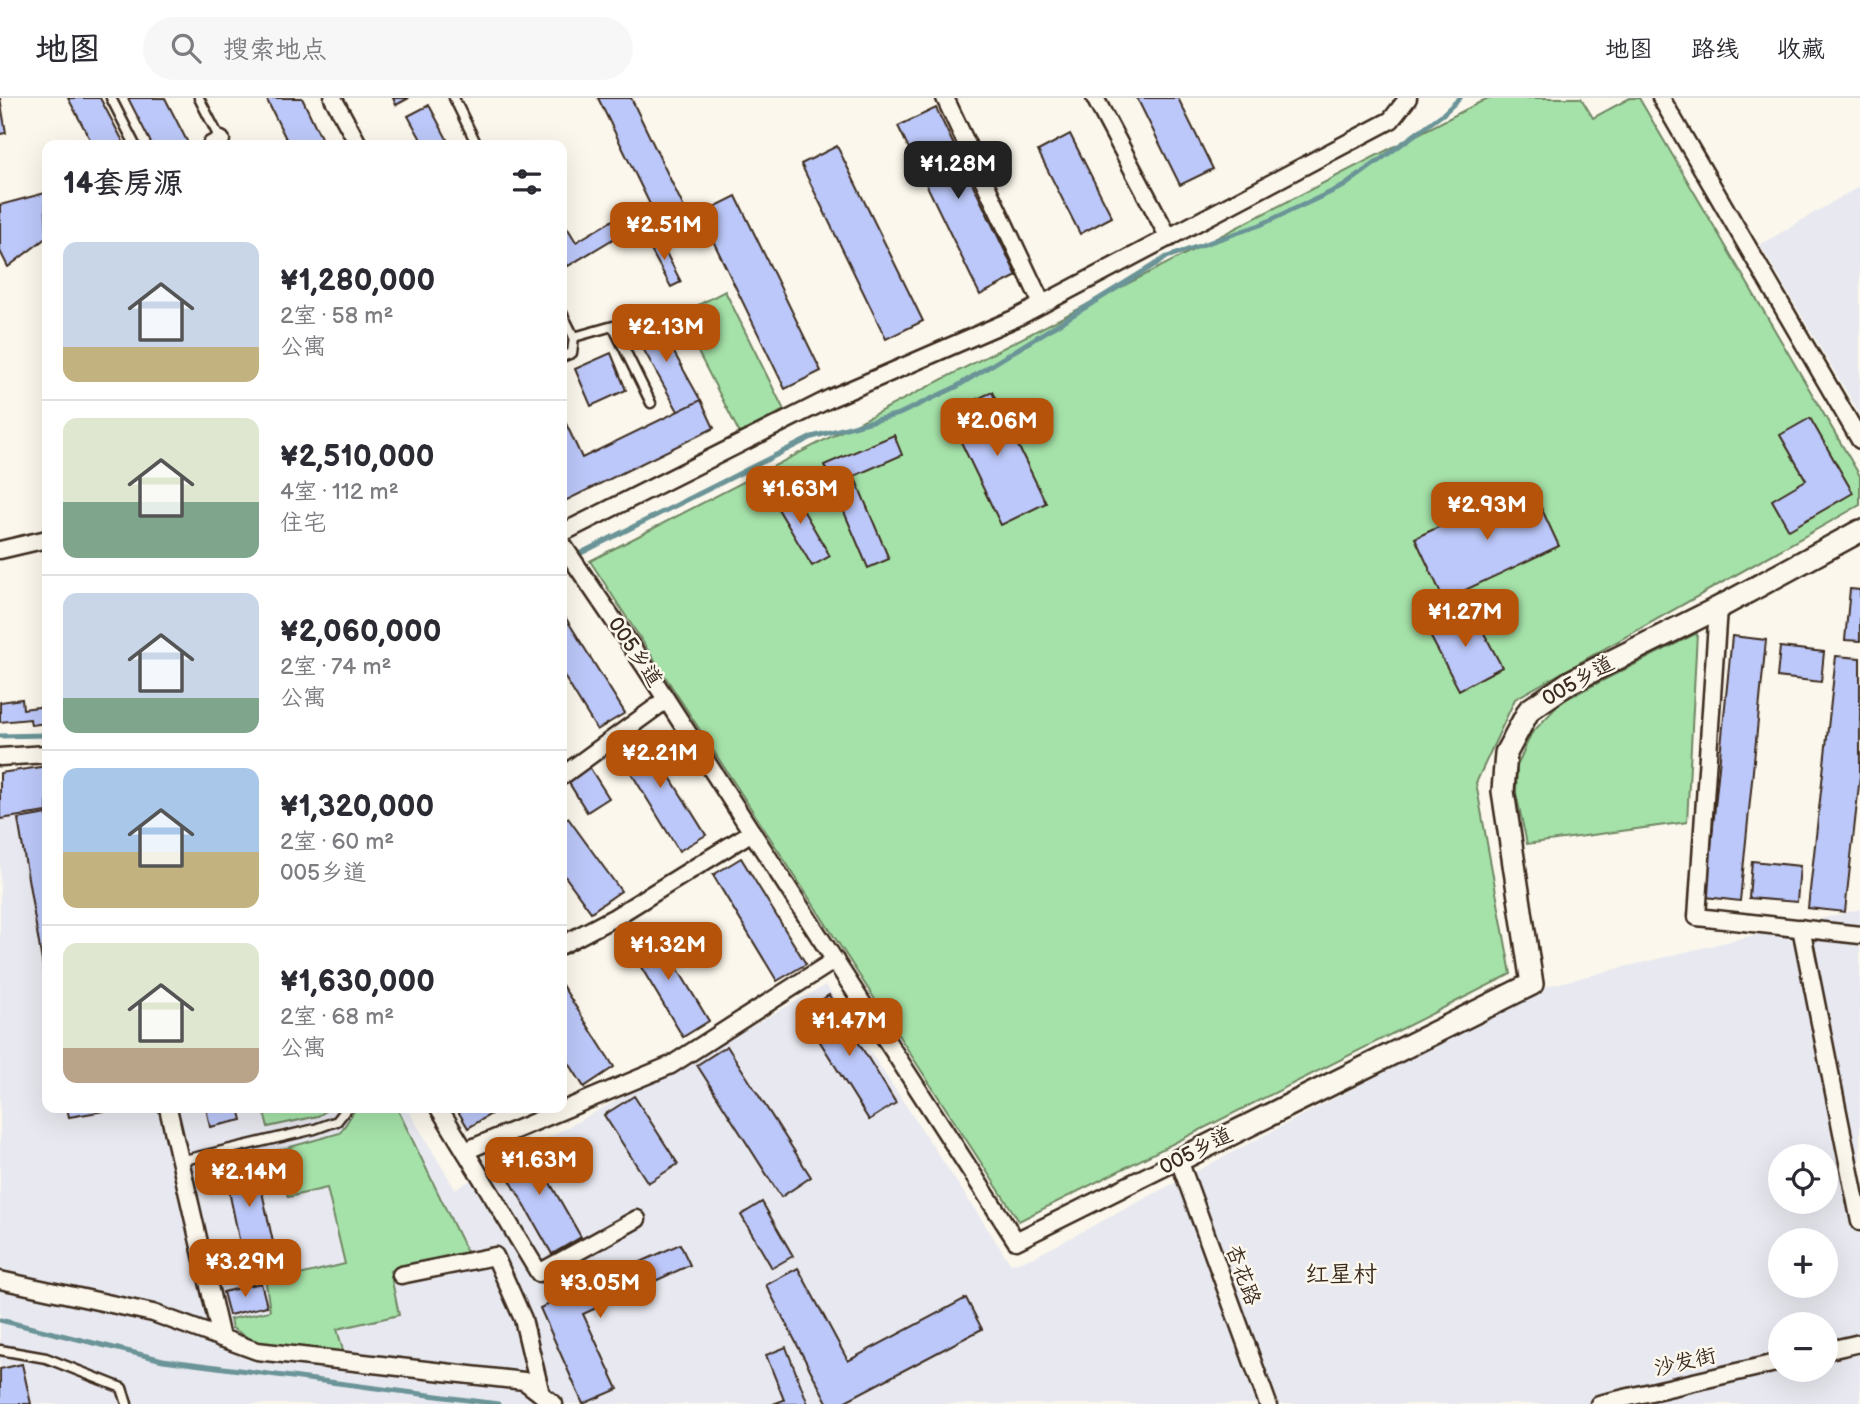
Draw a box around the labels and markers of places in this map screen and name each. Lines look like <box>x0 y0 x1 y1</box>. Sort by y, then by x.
pin: ¥1.28M <box>901 141 1015 201</box>
pin: ¥2.51M <box>607 202 721 262</box>
pin: ¥2.13M <box>609 304 723 364</box>
pin: ¥2.06M <box>940 398 1054 458</box>
pin: ¥1.63M <box>743 466 857 526</box>
pin: ¥2.93M <box>1430 482 1544 542</box>
pin: ¥1.27M <box>1408 589 1522 649</box>
pin: ¥2.21M <box>603 730 717 790</box>
pin: ¥1.32M <box>611 922 725 982</box>
pin: ¥1.47M <box>792 998 906 1058</box>
pin: ¥1.63M <box>482 1138 596 1197</box>
pin: ¥2.14M <box>192 1150 306 1209</box>
pin: ¥3.29M <box>188 1240 302 1299</box>
pin: ¥3.05M <box>543 1260 657 1320</box>

